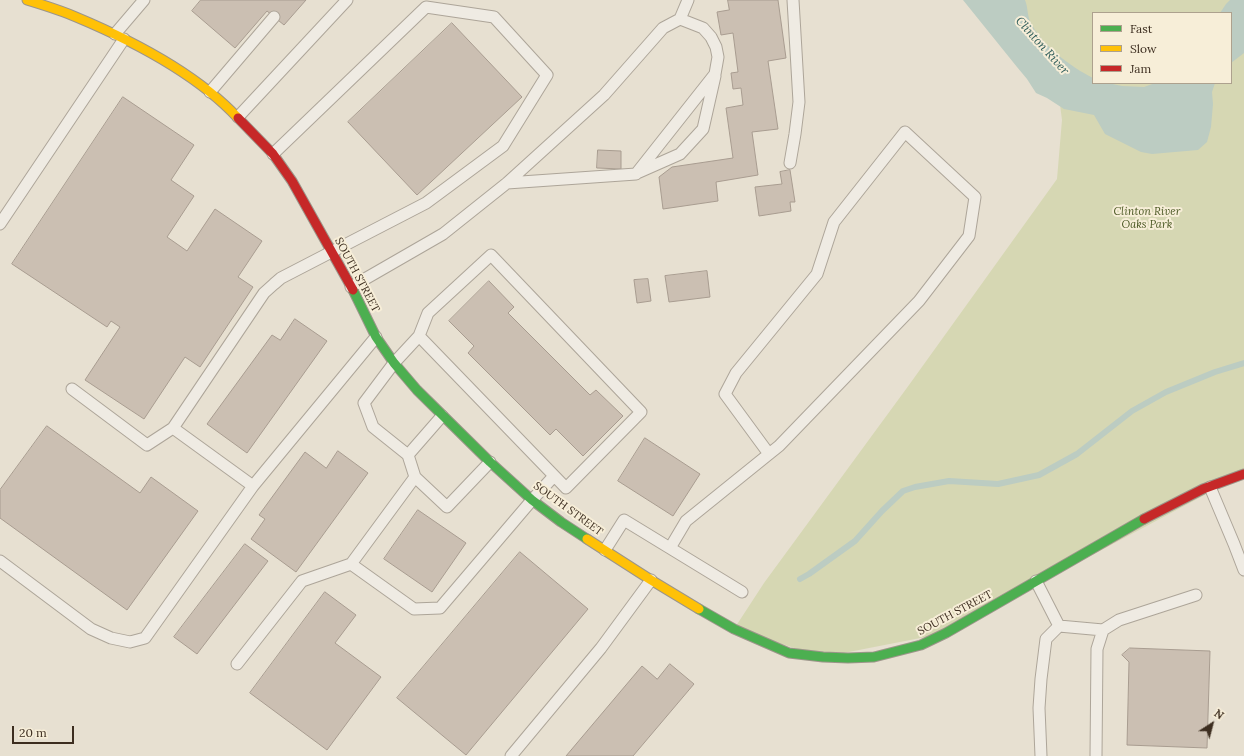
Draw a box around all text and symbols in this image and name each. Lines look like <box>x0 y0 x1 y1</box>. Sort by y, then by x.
legend <box>1092 12 1232 84</box>
water label: Clinton River <box>1012 14 1072 78</box>
text: Fast <box>1130 21 1153 36</box>
text: Slow <box>1130 41 1157 56</box>
text: Jam <box>1130 61 1151 76</box>
park label: Clinton River Oaks Park <box>1114 205 1180 231</box>
street label: SOUTH STREET <box>332 235 382 315</box>
street label: SOUTH STREET <box>531 479 605 539</box>
street label: SOUTH STREET <box>915 588 995 638</box>
north arrow <box>1192 704 1232 744</box>
text: N <box>1211 706 1227 722</box>
scale bar <box>14 718 76 744</box>
text: 20 m <box>19 725 47 740</box>

